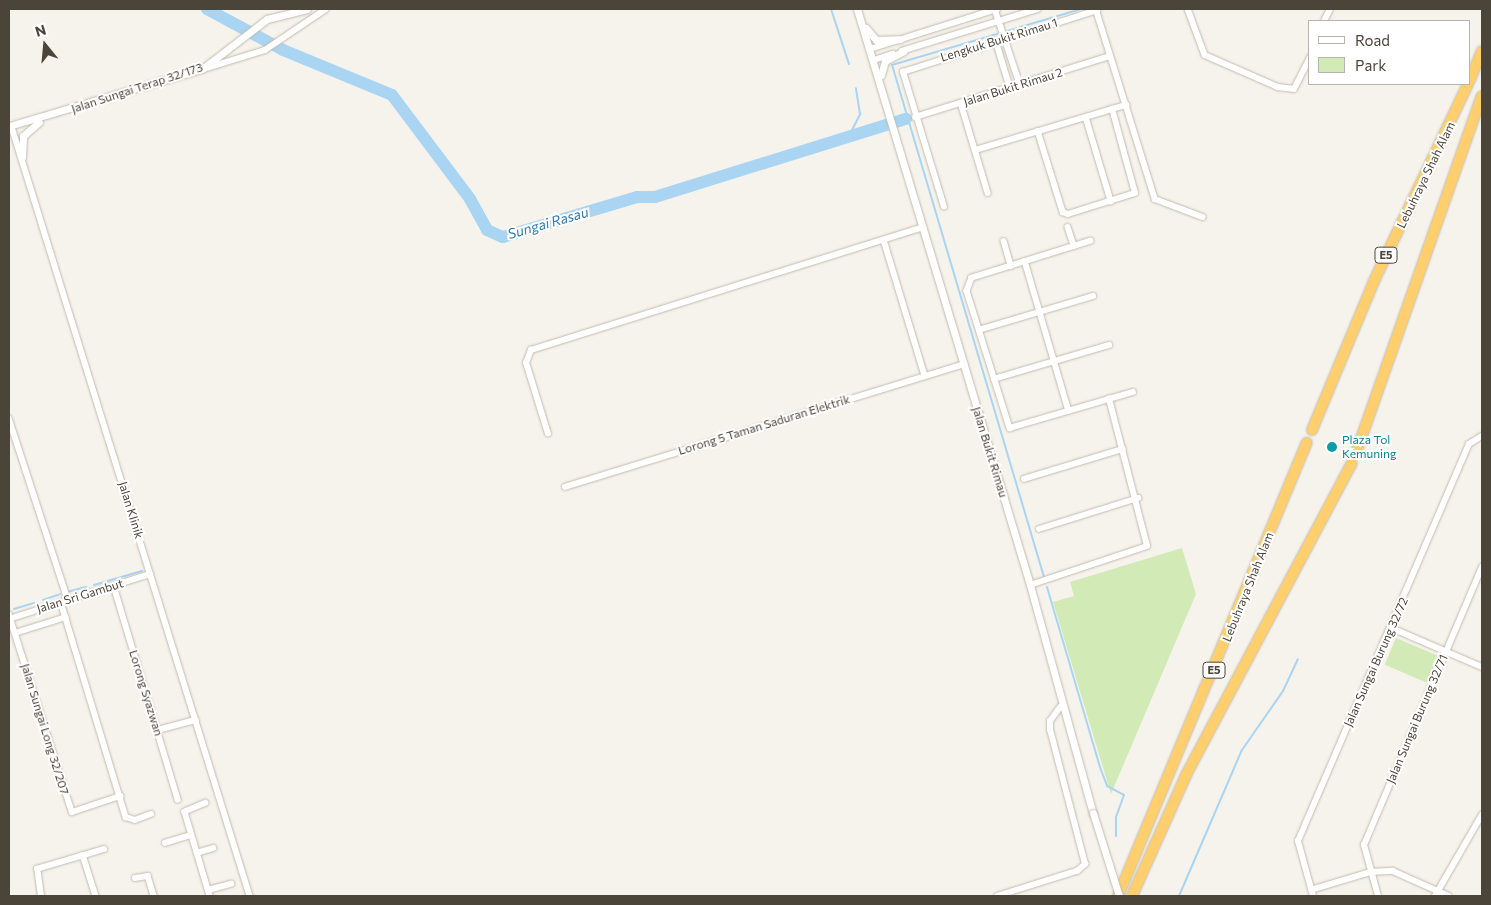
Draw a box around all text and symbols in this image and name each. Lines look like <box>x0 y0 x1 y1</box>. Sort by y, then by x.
street label: Lengkuk Bukit Rimau 1 <box>939 15 1059 65</box>
north arrow <box>20 20 70 70</box>
legend <box>1308 20 1471 85</box>
text: N <box>33 21 48 40</box>
text: Road <box>1355 31 1390 49</box>
text: Park <box>1355 56 1386 74</box>
street label: Jalan Sungai Terap 32/173 <box>69 60 205 116</box>
street label: Jalan Bukit Rimau 2 <box>962 65 1064 109</box>
street label: Lebuhraya Shah Alam <box>1394 119 1458 231</box>
water label: Sungai Rasau <box>506 203 590 243</box>
road number: E5 <box>1374 246 1398 264</box>
street label: Lorong 5 Taman Saduran Elektrik <box>676 392 852 458</box>
street label: Jalan Bukit Rimau <box>969 405 1011 499</box>
place label: Plaza Tol Kemuning <box>1342 433 1396 461</box>
marker: Plaza Tol Kemuning <box>1326 441 1338 453</box>
street label: Jalan Klinik <box>116 480 146 540</box>
street label: Lebuhraya Shah Alam <box>1219 530 1277 644</box>
street label: Jalan Sri Gambut <box>35 576 125 616</box>
street label: Jalan Sungai Burung 32/72 <box>1341 595 1411 729</box>
street label: Lorong Syazwan <box>126 648 166 738</box>
street label: Jalan Sungai Burung 32/71 <box>1383 652 1451 786</box>
street label: Jalan Sungai Long 32/207 <box>18 662 72 796</box>
road number: E5 <box>1202 662 1226 678</box>

